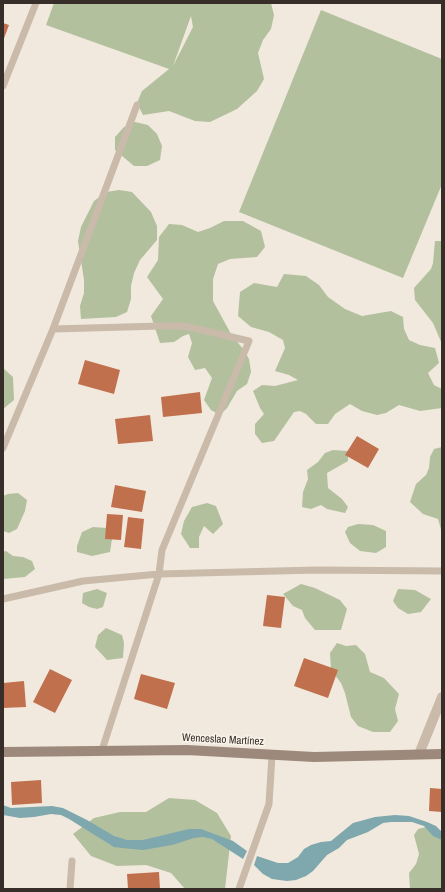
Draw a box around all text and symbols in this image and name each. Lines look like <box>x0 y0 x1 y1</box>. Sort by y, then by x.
street label: Wenceslao Martínez <box>182 731 264 749</box>

